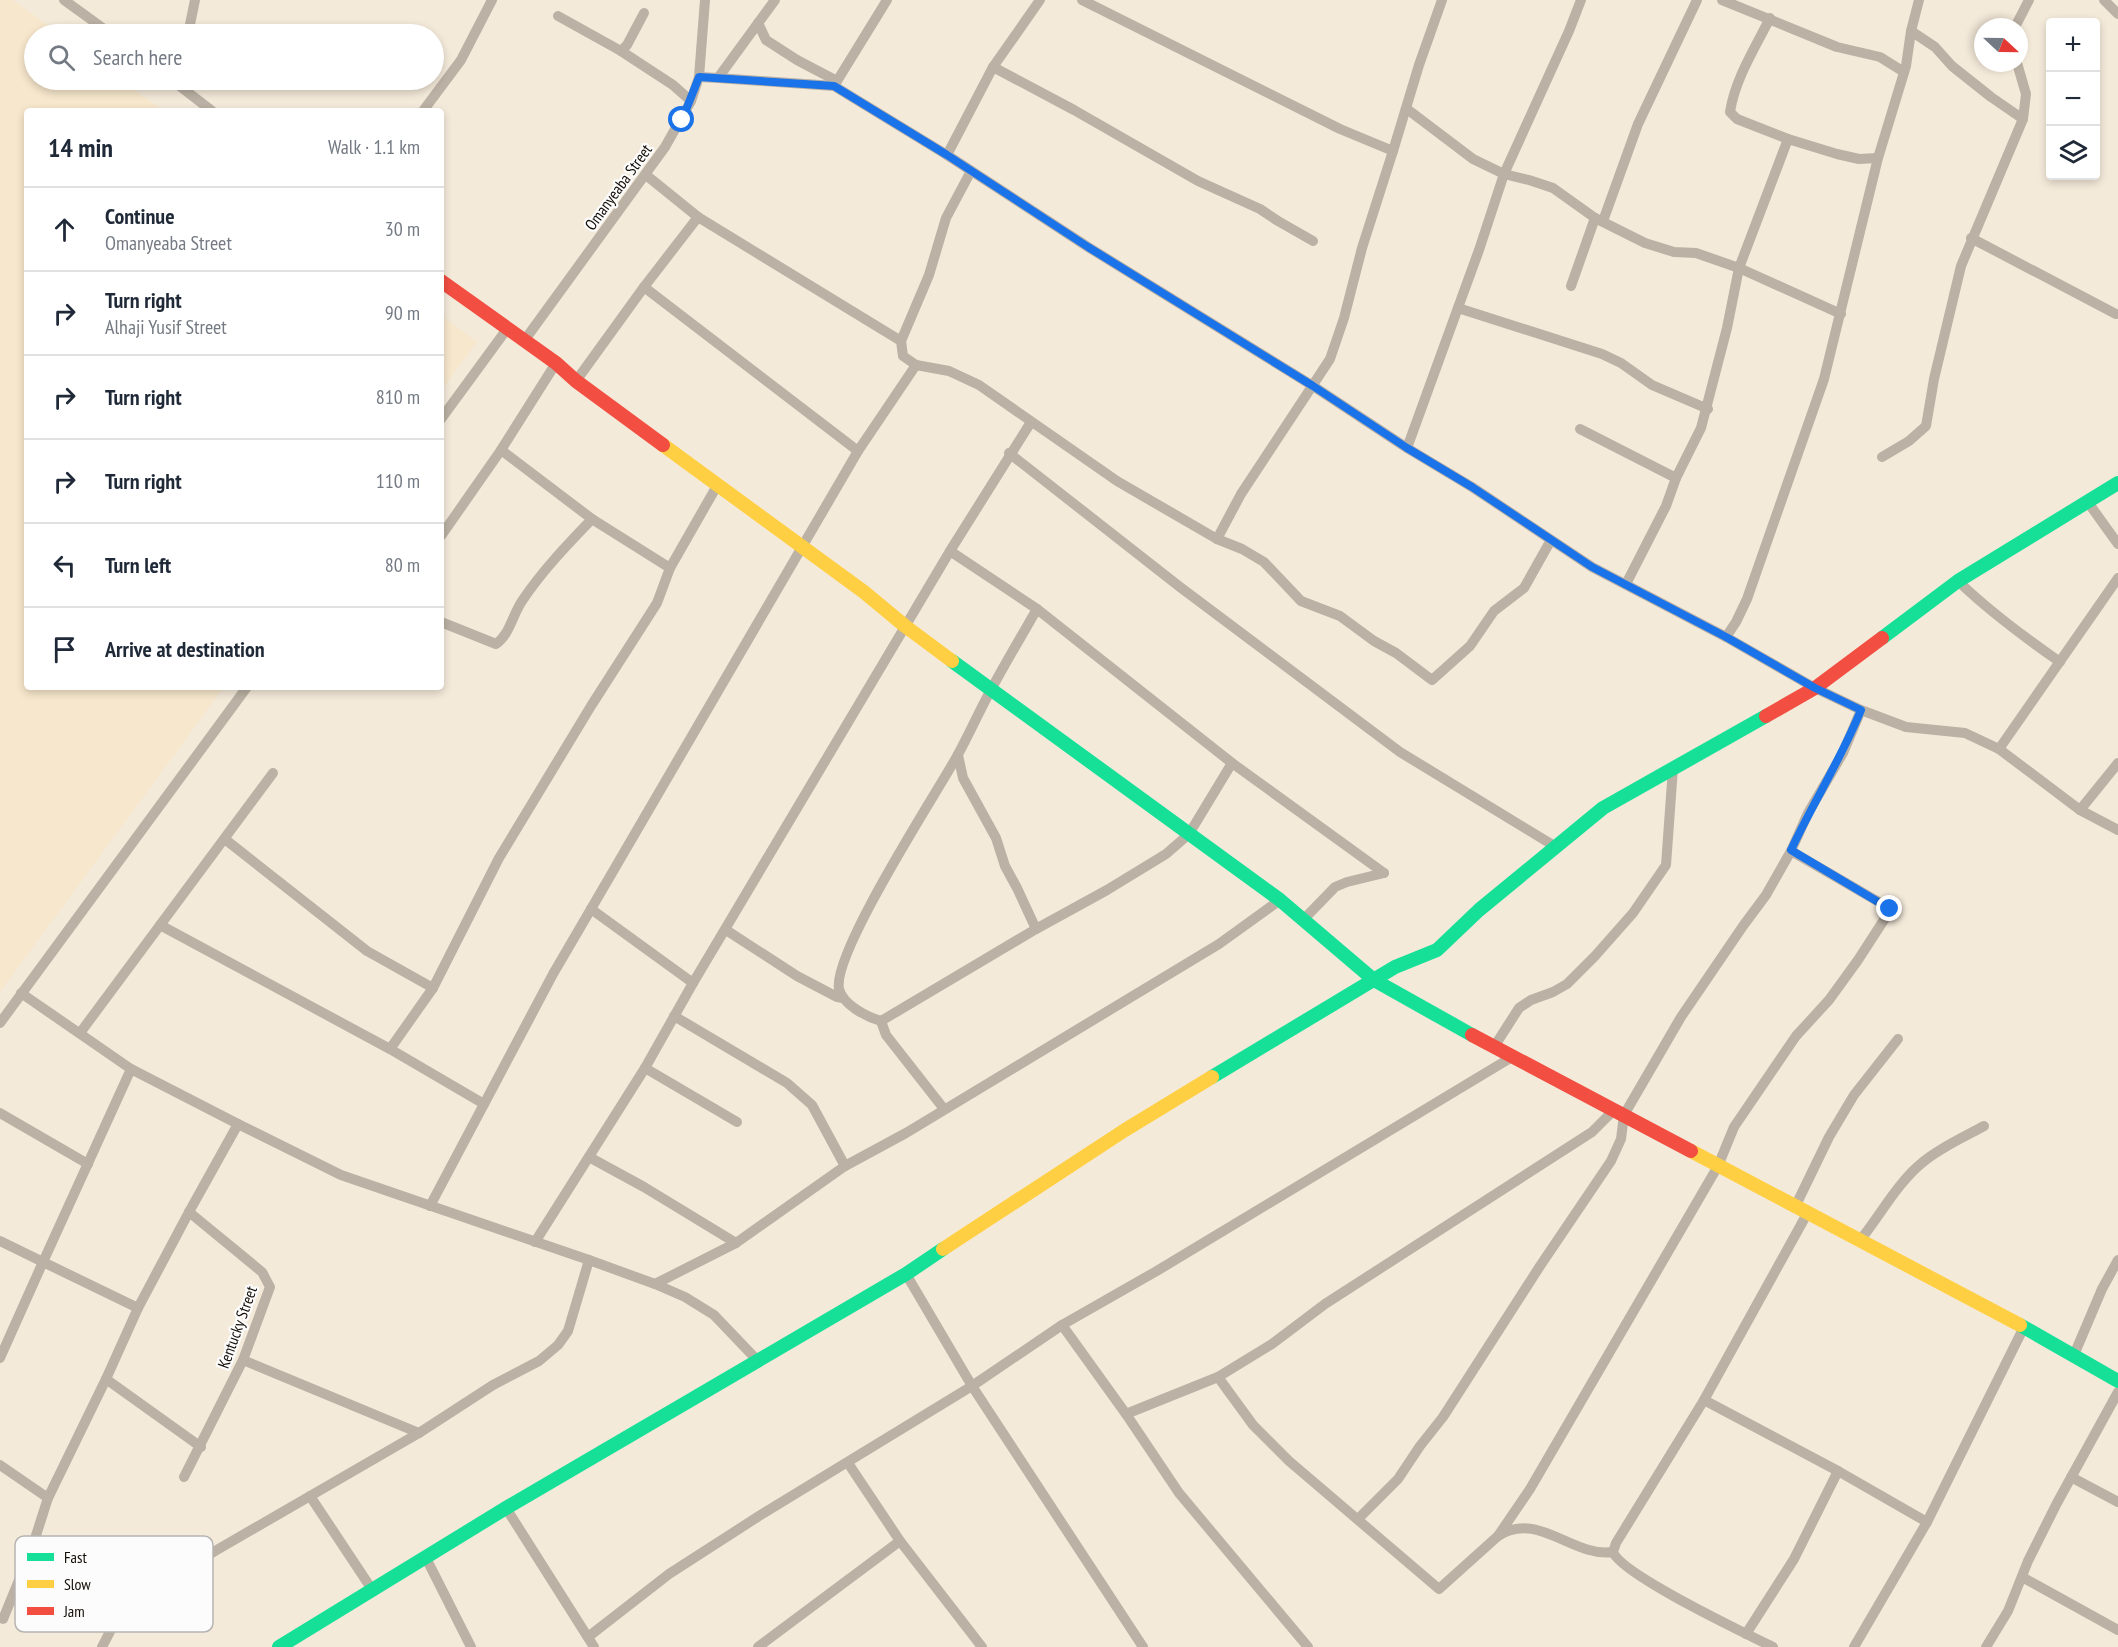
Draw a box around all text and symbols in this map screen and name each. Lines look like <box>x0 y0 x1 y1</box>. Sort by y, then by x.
north arrow <box>1974 18 2028 72</box>
map controls <box>2046 18 2100 180</box>
button: + <box>2046 18 2100 72</box>
search box <box>24 24 444 90</box>
icon: search <box>45 41 78 74</box>
text: Search here <box>93 43 182 71</box>
button: − <box>2046 72 2100 126</box>
route start <box>668 106 694 132</box>
button: layers <box>2046 126 2100 180</box>
text: 14 min <box>48 131 113 164</box>
text: Walk · 1.1 km <box>328 134 420 160</box>
street label: Omanyeaba Street <box>580 140 656 234</box>
text: Continue <box>105 202 175 230</box>
icon: ahead <box>48 213 81 246</box>
text: 30 m <box>385 216 420 242</box>
text: Omanyeaba Street <box>105 230 232 256</box>
text: Turn right <box>105 286 182 314</box>
icon: right <box>48 297 81 330</box>
text: 90 m <box>385 300 420 326</box>
text: Alhaji Yusif Street <box>105 314 227 340</box>
icon: right <box>48 381 81 414</box>
text: Turn right <box>105 383 182 411</box>
text: 810 m <box>376 384 420 410</box>
icon: right <box>48 465 81 498</box>
text: Turn right <box>105 467 182 495</box>
text: 110 m <box>376 468 420 494</box>
icon: left <box>48 549 81 582</box>
text: Turn left <box>105 551 171 579</box>
text: 80 m <box>385 552 420 578</box>
icon: arrive <box>48 633 81 666</box>
text: Arrive at destination <box>105 635 265 663</box>
route end <box>1876 895 1902 921</box>
street label: Kentucky Street <box>213 1283 261 1371</box>
legend <box>15 1536 213 1632</box>
text: Fast <box>64 1547 87 1567</box>
text: Slow <box>64 1574 91 1594</box>
text: Jam <box>63 1601 85 1621</box>

